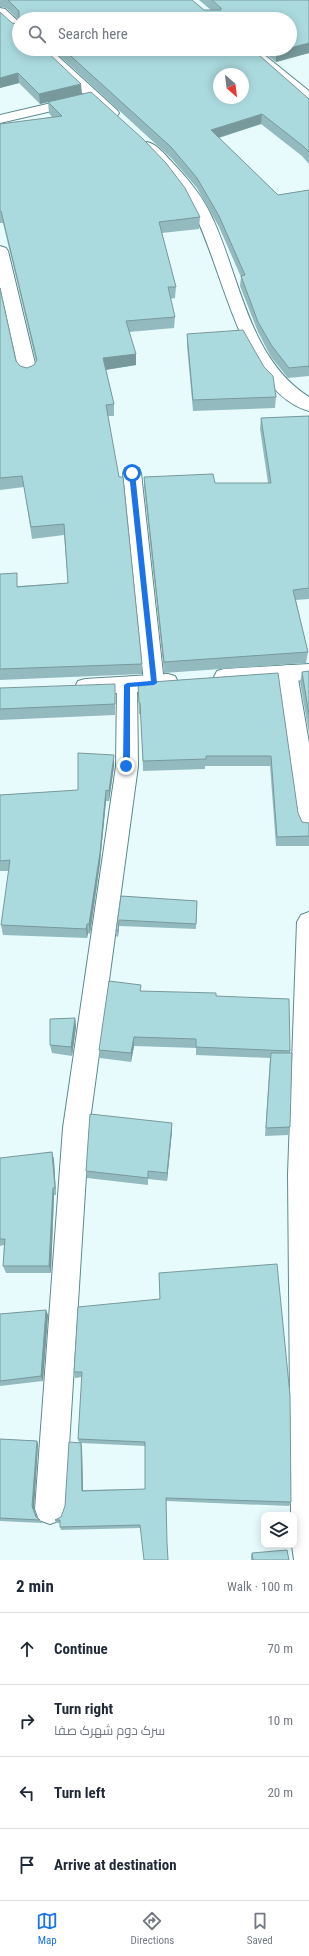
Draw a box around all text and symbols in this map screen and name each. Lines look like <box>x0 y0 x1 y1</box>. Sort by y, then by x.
search box <box>12 12 297 56</box>
icon: search <box>26 23 48 45</box>
text: Search here <box>58 25 128 43</box>
north arrow <box>213 68 249 104</box>
route start <box>123 464 141 482</box>
route end <box>117 757 135 775</box>
map controls <box>261 1512 297 1548</box>
button: layers <box>261 1512 297 1548</box>
text: 2 min <box>16 1576 54 1596</box>
text: Walk · 100 m <box>227 1579 293 1594</box>
icon: ahead <box>16 1638 38 1660</box>
text: Continue <box>54 1640 108 1658</box>
text: 70 m <box>267 1641 293 1656</box>
text: Turn right <box>54 1700 113 1718</box>
icon: right <box>16 1710 38 1732</box>
text: 10 m <box>267 1713 293 1728</box>
text: سرک دوم شهرک صفا <box>54 1723 165 1738</box>
icon: left <box>16 1782 38 1804</box>
text: Turn left <box>54 1784 105 1802</box>
text: 20 m <box>267 1785 293 1800</box>
icon: arrive <box>16 1854 38 1876</box>
text: Arrive at destination <box>54 1856 177 1874</box>
tab: Map <box>36 1910 58 1947</box>
tab: Directions <box>130 1910 174 1947</box>
tab: Saved <box>247 1910 273 1947</box>

